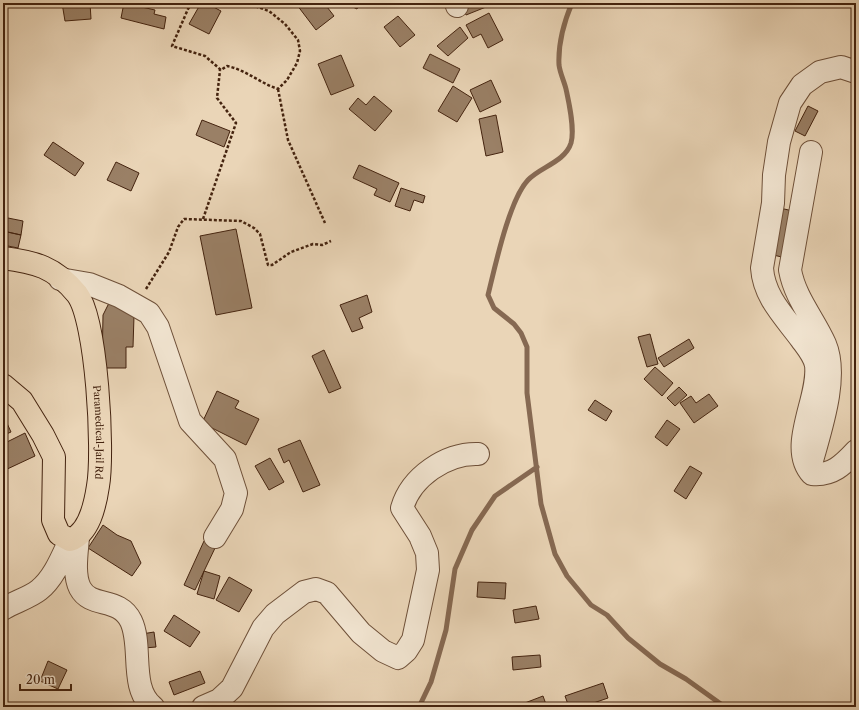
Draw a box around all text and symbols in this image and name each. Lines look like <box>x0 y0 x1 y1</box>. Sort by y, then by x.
street label: Paramedical-Jail Rd <box>90 385 106 480</box>
scale bar <box>20 666 71 692</box>
text: 20 m <box>26 672 55 687</box>

